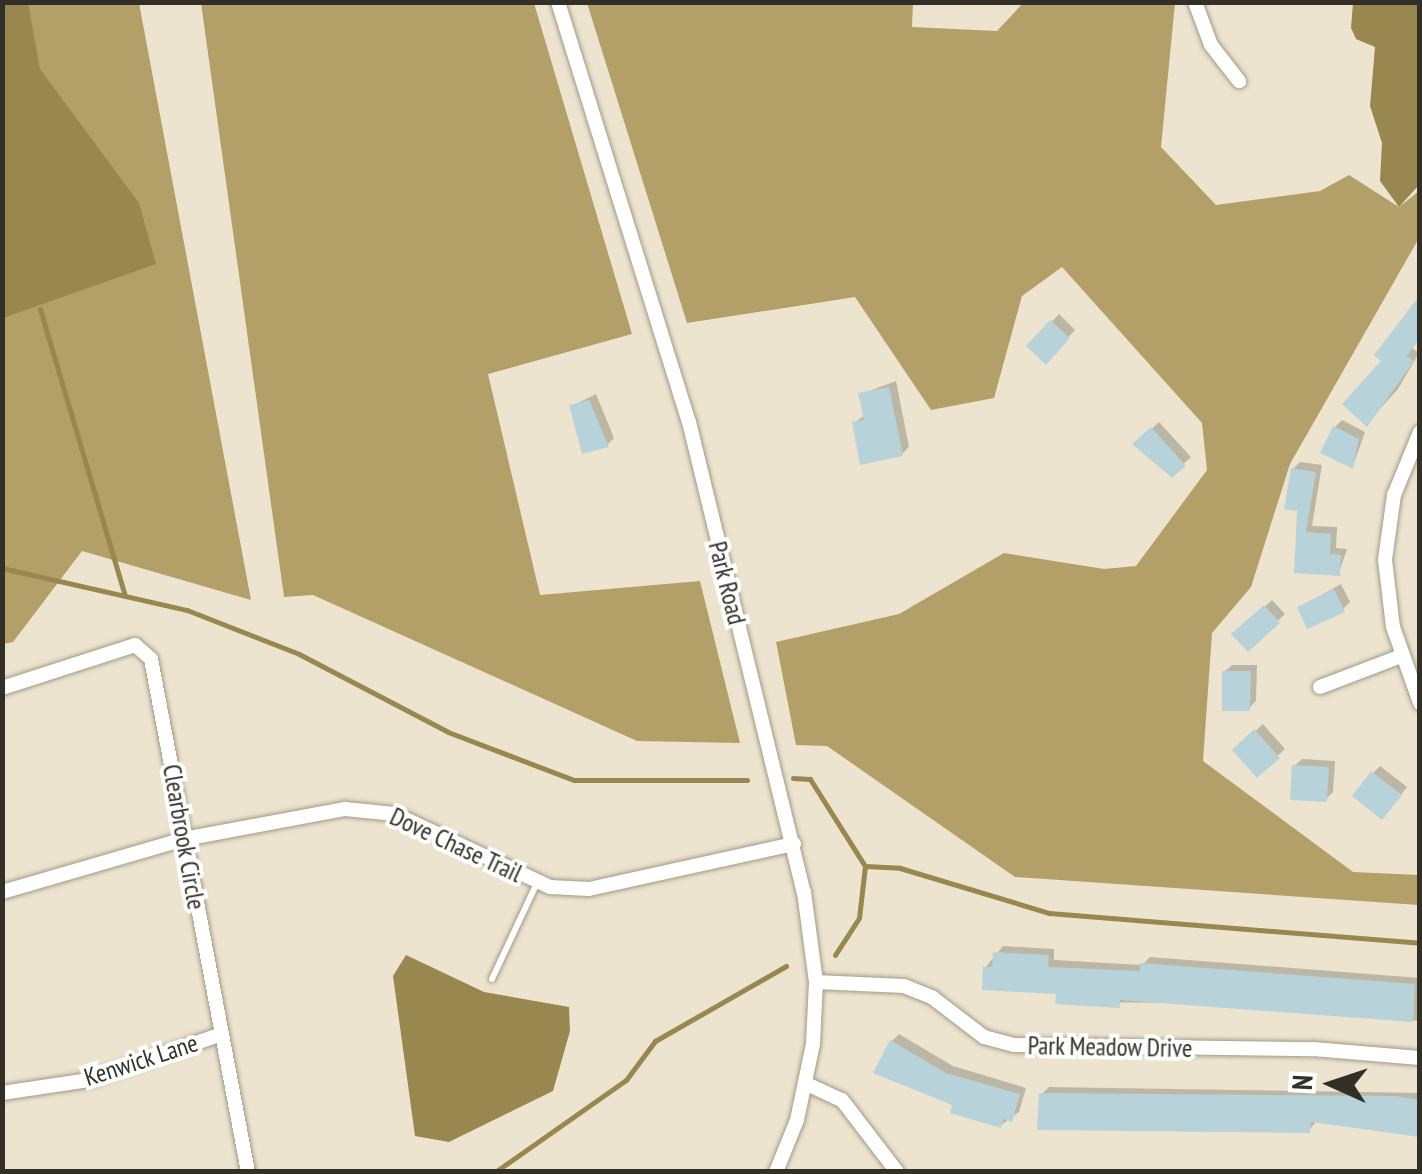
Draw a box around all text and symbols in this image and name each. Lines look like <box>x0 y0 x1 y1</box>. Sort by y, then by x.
street label: Park Road <box>702 538 752 628</box>
street label: Clearbrook Circle <box>156 762 212 912</box>
street label: Dove Chase Trail <box>385 801 527 889</box>
street label: Kenwick Lane <box>80 1027 202 1093</box>
street label: Park Meadow Drive <box>1027 1031 1193 1063</box>
north arrow <box>1282 1034 1382 1134</box>
text: N <box>1283 1074 1320 1091</box>

